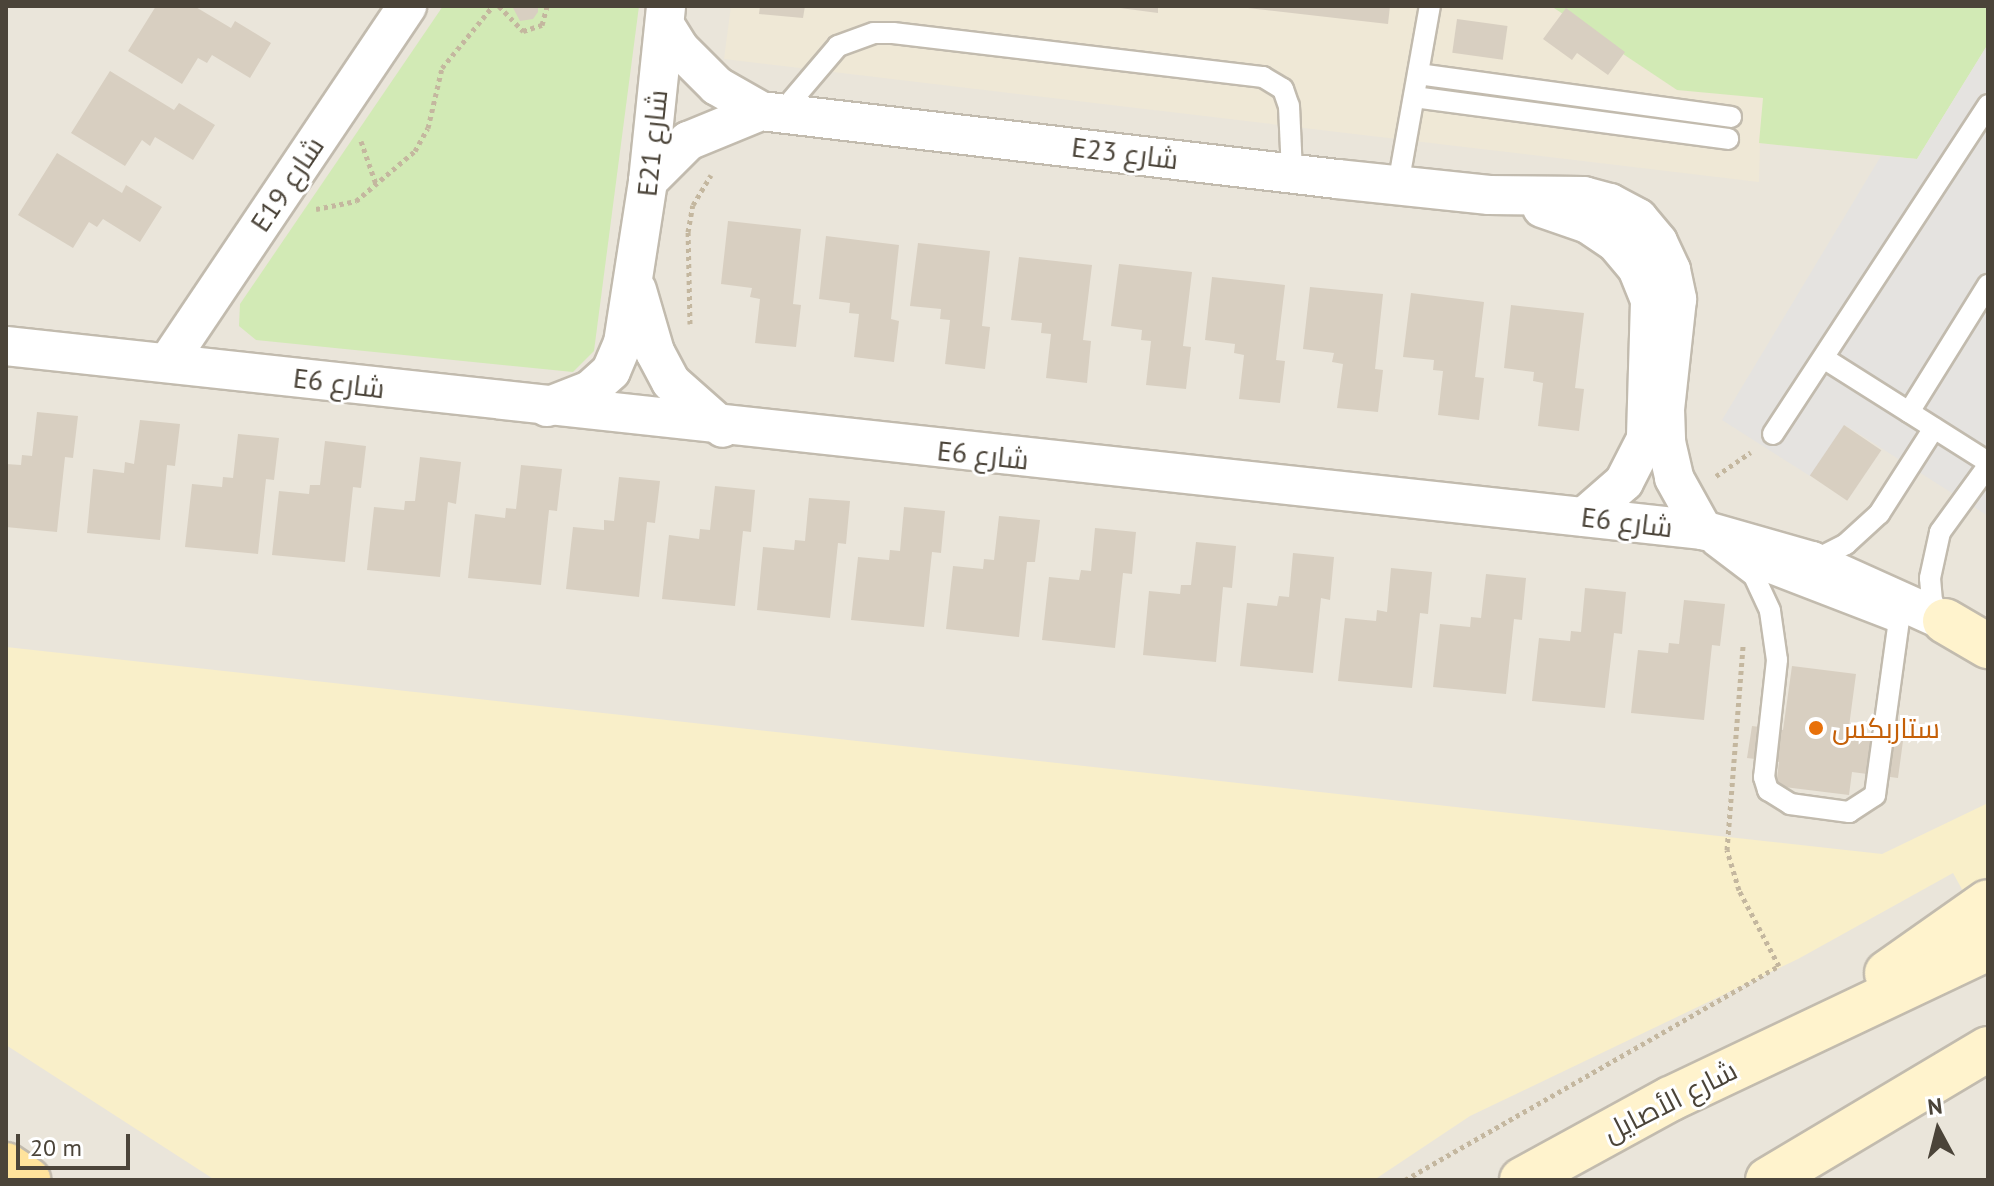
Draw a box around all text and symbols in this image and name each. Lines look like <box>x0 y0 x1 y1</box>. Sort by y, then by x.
street label: E21 شارع <box>630 88 674 198</box>
street label: E19 شارع <box>243 130 331 238</box>
street label: E23 شارع <box>1070 130 1180 176</box>
street label: E6 شارع <box>291 361 387 405</box>
street label: E6 شارع <box>936 433 1030 477</box>
street label: E6 شارع <box>1579 500 1675 544</box>
place label: ستاربكس <box>1832 711 1940 745</box>
marker: ستاربكس <box>1807 719 1825 737</box>
street label: شارع الأصايل <box>1598 1053 1742 1149</box>
north arrow <box>1898 1090 1978 1170</box>
text: N <box>1926 1091 1944 1121</box>
scale bar <box>20 1118 134 1168</box>
text: 20 m <box>30 1132 82 1163</box>

